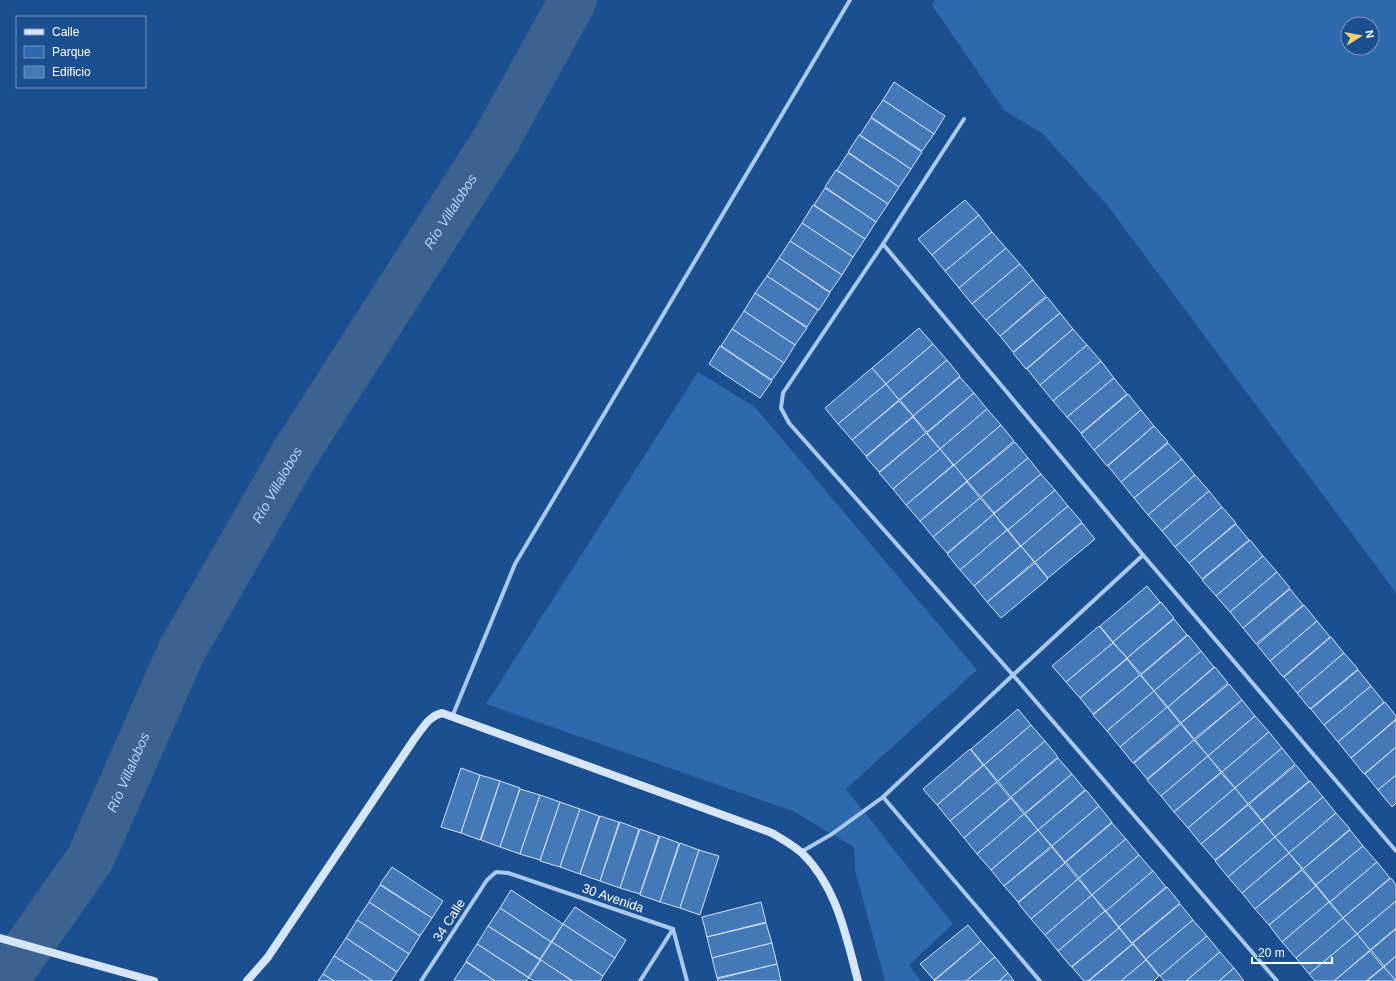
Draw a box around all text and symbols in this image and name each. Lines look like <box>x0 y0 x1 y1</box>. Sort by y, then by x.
legend <box>16 16 146 88</box>
north arrow <box>1340 16 1380 56</box>
text: Calle <box>52 25 80 39</box>
text: N <box>1363 29 1376 39</box>
text: Parque <box>52 45 91 59</box>
text: Edificio <box>52 65 91 79</box>
water label: Río Villalobos <box>420 171 480 252</box>
water label: Río Villalobos <box>249 444 305 526</box>
water label: Río Villalobos <box>104 730 153 815</box>
street label: 30 Avenida <box>580 880 646 916</box>
street label: 34 Calle <box>430 896 468 944</box>
scale bar <box>1252 939 1332 965</box>
text: 20 m <box>1258 946 1285 960</box>

